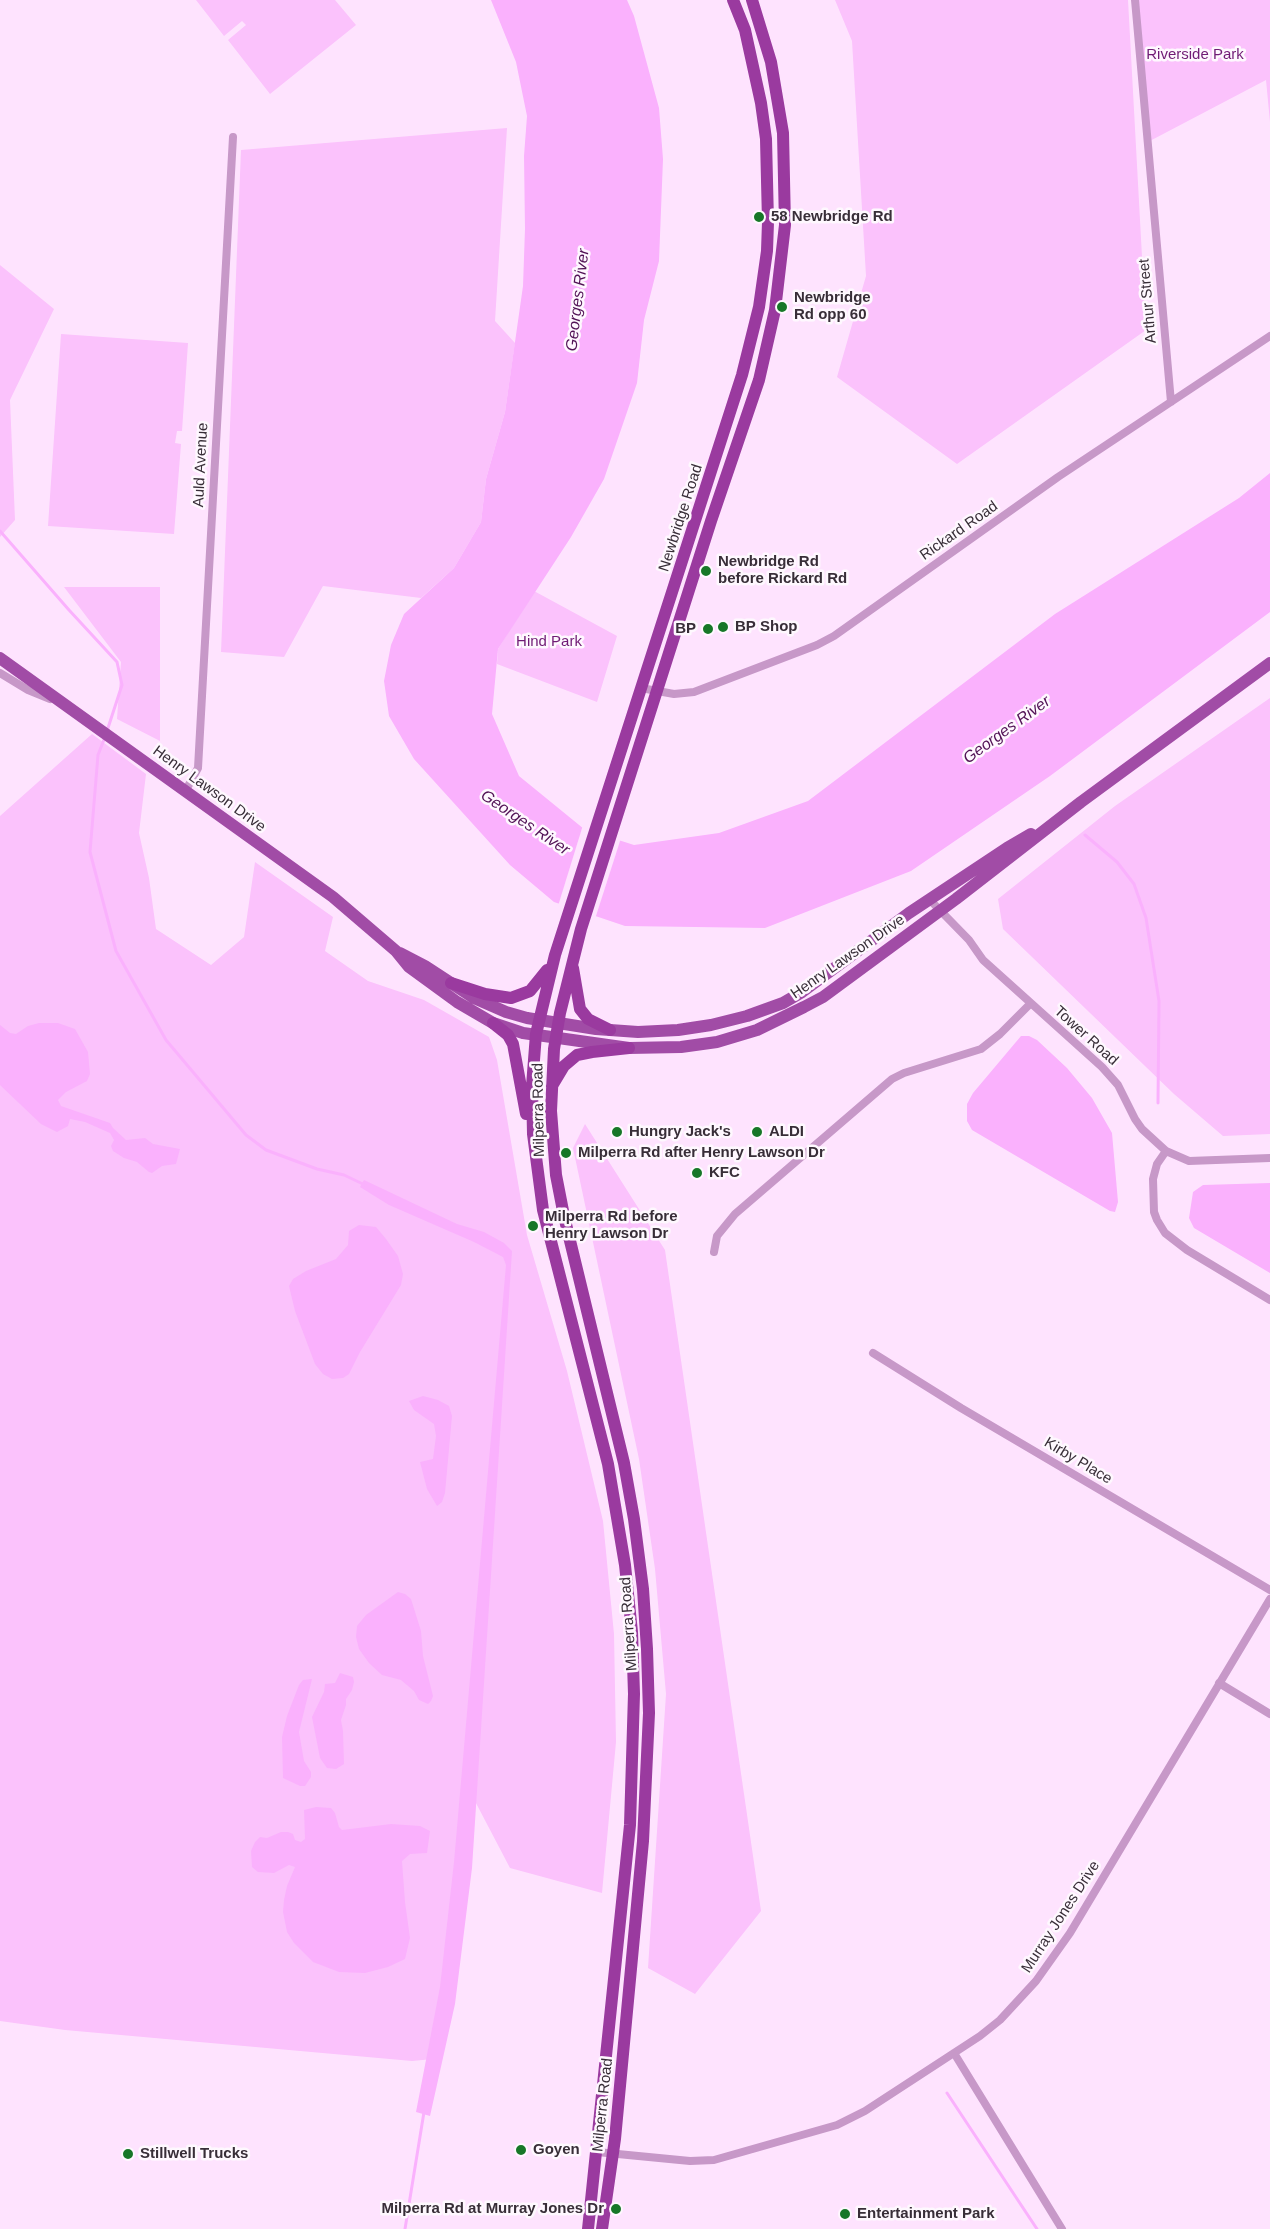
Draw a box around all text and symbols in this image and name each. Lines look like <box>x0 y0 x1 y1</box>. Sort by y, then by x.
park label: Riverside Park <box>1146 46 1244 64</box>
place label: 58 Newbridge Rd <box>771 208 893 226</box>
marker: 58 Newbridge Rd <box>752 210 766 224</box>
water label: Georges River <box>562 248 594 352</box>
street label: Arthur Street <box>1135 258 1161 344</box>
place label: Newbridge Rd opp 60 <box>794 289 871 324</box>
marker: Newbridge Rd opp 60 <box>775 300 789 314</box>
street label: Auld Avenue <box>190 422 212 508</box>
street label: Newbridge Road <box>655 462 707 574</box>
street label: Rickard Road <box>917 498 1001 564</box>
place label: Newbridge Rd before Rickard Rd <box>718 553 847 588</box>
marker: Newbridge Rd before Rickard Rd <box>699 564 713 578</box>
place label: BP Shop <box>735 618 797 636</box>
place label: BP <box>675 620 696 638</box>
marker: BP Shop <box>716 620 730 634</box>
marker: BP <box>701 622 715 636</box>
park label: Hind Park <box>516 633 582 651</box>
water label: Georges River <box>960 692 1054 768</box>
street label: Henry Lawson Drive <box>149 742 269 836</box>
water label: Georges River <box>477 786 573 860</box>
street label: Henry Lawson Drive <box>788 911 908 1003</box>
street label: Tower Road <box>1050 1003 1122 1069</box>
street label: Milperra Road <box>529 1063 549 1157</box>
place label: Hungry Jack's <box>629 1123 731 1141</box>
place label: ALDI <box>769 1123 804 1141</box>
marker: Hungry Jack's <box>610 1125 624 1139</box>
marker: ALDI <box>750 1125 764 1139</box>
place label: Milperra Rd after Henry Lawson Dr <box>578 1144 825 1162</box>
marker: Milperra Rd after Henry Lawson Dr <box>559 1146 573 1160</box>
place label: KFC <box>709 1164 740 1182</box>
marker: KFC <box>690 1166 704 1180</box>
place label: Milperra Rd before Henry Lawson Dr <box>545 1208 678 1243</box>
marker: Milperra Rd before Henry Lawson Dr <box>526 1219 540 1233</box>
street label: Kirby Place <box>1041 1434 1115 1488</box>
street label: Milperra Road <box>617 1576 641 1672</box>
street label: Murray Jones Drive <box>1018 1858 1104 1976</box>
street label: Milperra Road <box>589 2057 617 2153</box>
place label: Goyen <box>533 2141 580 2159</box>
marker: Goyen <box>514 2143 528 2157</box>
place label: Stillwell Trucks <box>140 2145 248 2163</box>
marker: Stillwell Trucks <box>121 2147 135 2161</box>
place label: Milperra Rd at Murray Jones Dr <box>381 2200 604 2218</box>
marker: Milperra Rd at Murray Jones Dr <box>609 2202 623 2216</box>
place label: Entertainment Park <box>857 2205 995 2223</box>
marker: Entertainment Park <box>838 2207 852 2221</box>

